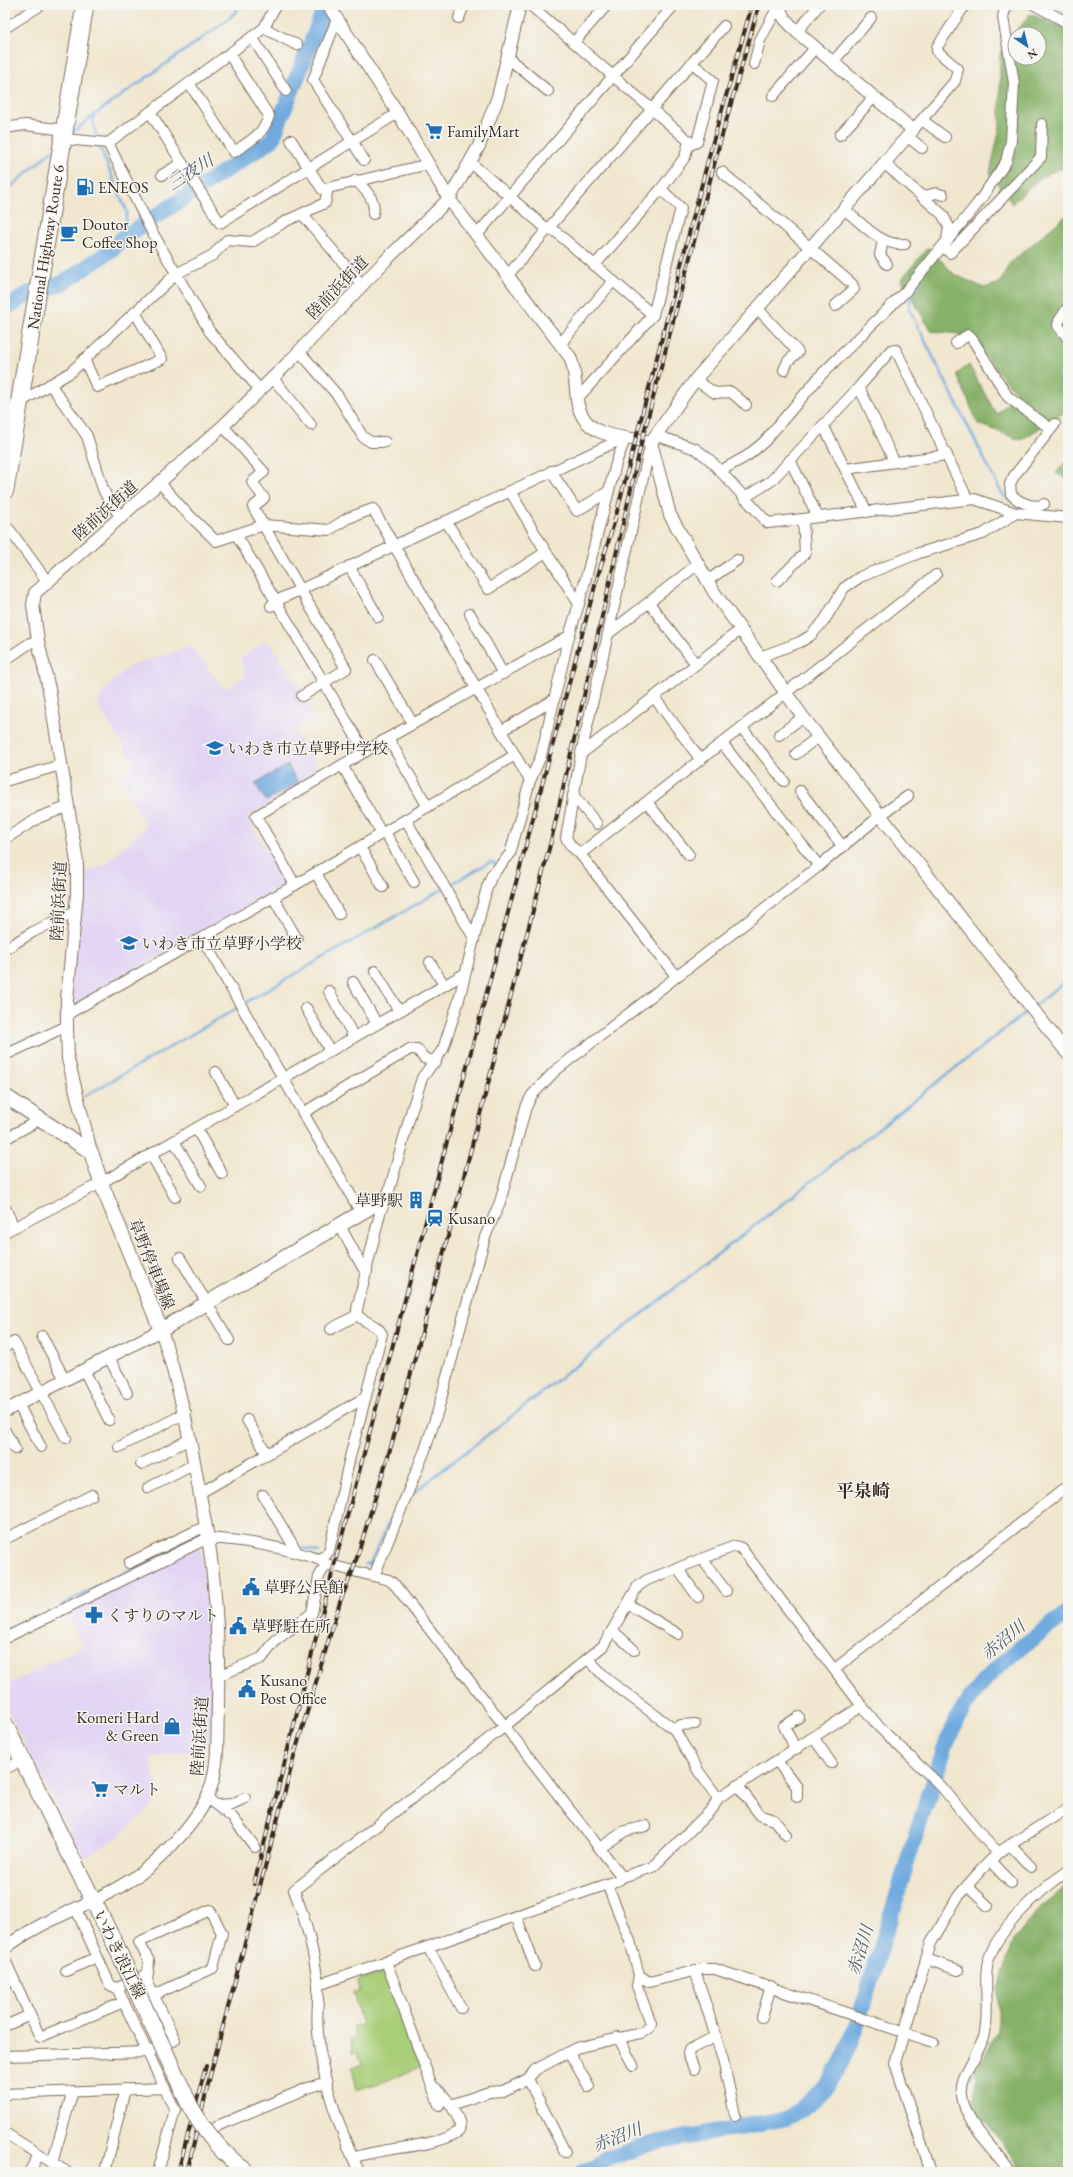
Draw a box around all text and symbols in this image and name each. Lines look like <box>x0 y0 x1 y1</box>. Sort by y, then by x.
north arrow <box>1007 26 1047 66</box>
text: N <box>1025 46 1040 63</box>
supermarket icon: FamilyMart <box>424 121 444 141</box>
place label: FamilyMart <box>447 121 519 142</box>
water label: 三夜川 <box>163 148 219 195</box>
street label: National Highway Route 6 <box>22 163 69 331</box>
fuel station icon: ENEOS <box>75 177 95 197</box>
place label: ENEOS <box>98 177 148 198</box>
place label: Doutor Coffee Shop <box>82 214 158 253</box>
cafe icon: Doutor Coffee Shop <box>59 223 79 243</box>
street label: 陸前浜街道 <box>302 251 373 323</box>
street label: 陸前浜街道 <box>69 476 142 545</box>
school or university icon: いわき市立草野中学校 <box>205 738 225 758</box>
place label: いわき市立草野中学校 <box>228 738 388 759</box>
street label: 陸前浜街道 <box>46 861 71 942</box>
school or university icon: いわき市立草野小学校 <box>119 933 139 953</box>
place label: いわき市立草野小学校 <box>142 933 302 954</box>
place label: 草野駅 <box>355 1190 403 1211</box>
building icon: 草野駅 <box>406 1190 426 1210</box>
station icon: Kusano <box>425 1208 445 1228</box>
place label: Kusano <box>448 1208 495 1229</box>
street label: 草野停車場線 <box>124 1216 179 1313</box>
district label: 平泉崎 <box>836 1479 890 1502</box>
public building icon: 草野公民館 <box>241 1577 261 1597</box>
place label: 草野公民館 <box>264 1577 344 1598</box>
pharmacy icon: くすりのマルト <box>84 1605 104 1625</box>
place label: くすりのマルト <box>107 1605 219 1626</box>
water label: 赤沼川 <box>976 1614 1031 1665</box>
public building icon: 草野駐在所 <box>228 1616 248 1636</box>
place label: 草野駐在所 <box>251 1616 331 1637</box>
place label: Kusano Post Office <box>260 1670 326 1709</box>
public building icon: Kusano Post Office <box>237 1679 257 1699</box>
street label: 陸前浜街道 <box>186 1695 213 1777</box>
place label: Komeri Hard & Green <box>76 1707 160 1746</box>
shop icon: Komeri Hard & Green <box>162 1716 182 1736</box>
supermarket icon: マルト <box>90 1779 110 1799</box>
place label: マルト <box>113 1779 161 1800</box>
street label: いわき浪江線 <box>89 1906 150 2002</box>
water label: 赤沼川 <box>842 1920 879 1978</box>
water label: 赤沼川 <box>589 2117 647 2156</box>

